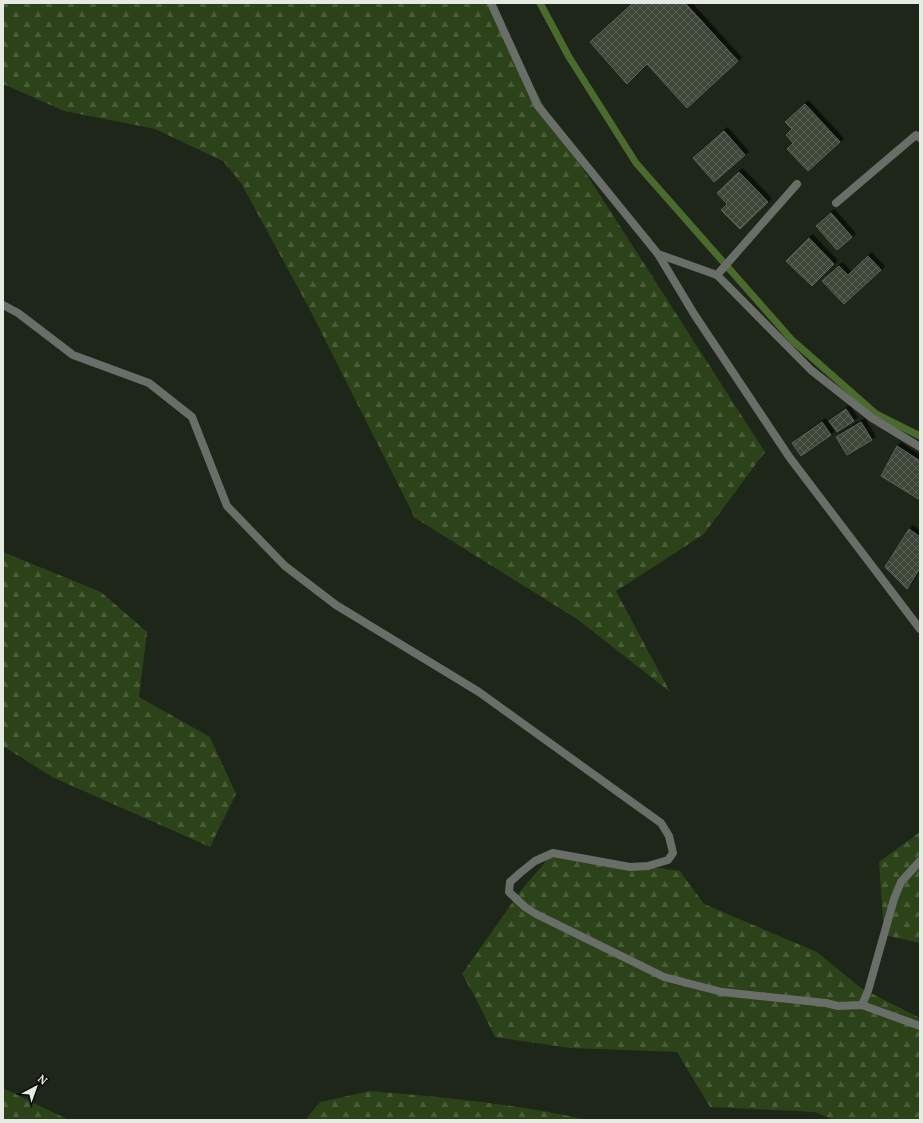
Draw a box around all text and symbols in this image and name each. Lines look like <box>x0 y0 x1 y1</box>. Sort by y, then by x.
north arrow <box>16 1067 56 1107</box>
text: N <box>35 1071 51 1088</box>

